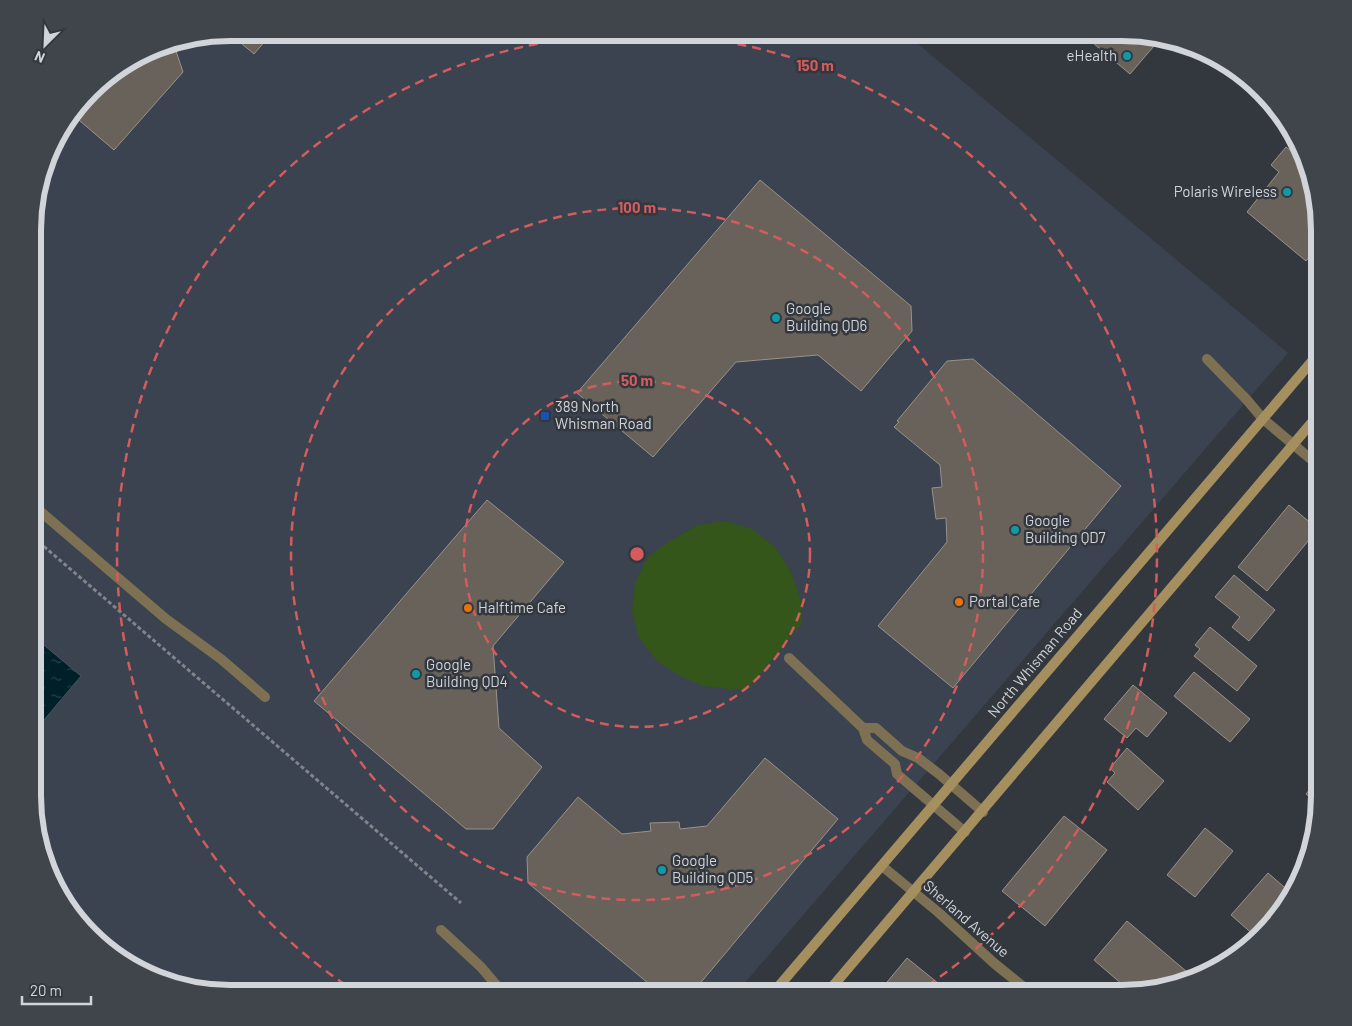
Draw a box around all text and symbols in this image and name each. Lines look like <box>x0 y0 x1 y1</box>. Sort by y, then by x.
north arrow <box>20 20 70 70</box>
place label: eHealth <box>1067 46 1117 64</box>
text: N <box>32 48 47 67</box>
marker: eHealth <box>1121 50 1133 62</box>
text: 150 m <box>796 56 834 74</box>
place label: Polaris Wireless <box>1174 182 1277 200</box>
marker: Polaris Wireless <box>1281 186 1293 198</box>
text: 100 m <box>618 198 656 216</box>
place label: Google Building QD6 <box>786 299 867 334</box>
marker: Google Building QD6 <box>770 312 782 324</box>
text: 50 m <box>621 371 653 389</box>
place label: 389 North Whisman Road <box>555 397 652 432</box>
marker: 389 North Whisman Road <box>539 410 551 422</box>
place label: Google Building QD7 <box>1025 511 1106 546</box>
marker: Google Building QD7 <box>1009 524 1021 536</box>
centre of rings <box>628 545 646 563</box>
place label: Portal Cafe <box>969 592 1040 610</box>
marker: Portal Cafe <box>953 596 965 608</box>
place label: Halftime Cafe <box>478 598 566 616</box>
marker: Halftime Cafe <box>462 602 474 614</box>
street label: North Whisman Road <box>983 604 1085 721</box>
place label: Google Building QD4 <box>426 655 508 690</box>
marker: Google Building QD4 <box>410 668 422 680</box>
place label: Google Building QD5 <box>672 851 753 886</box>
marker: Google Building QD5 <box>656 864 668 876</box>
street label: Sherland Avenue <box>920 876 1013 961</box>
scale bar <box>22 974 91 1006</box>
text: 20 m <box>30 981 62 999</box>

